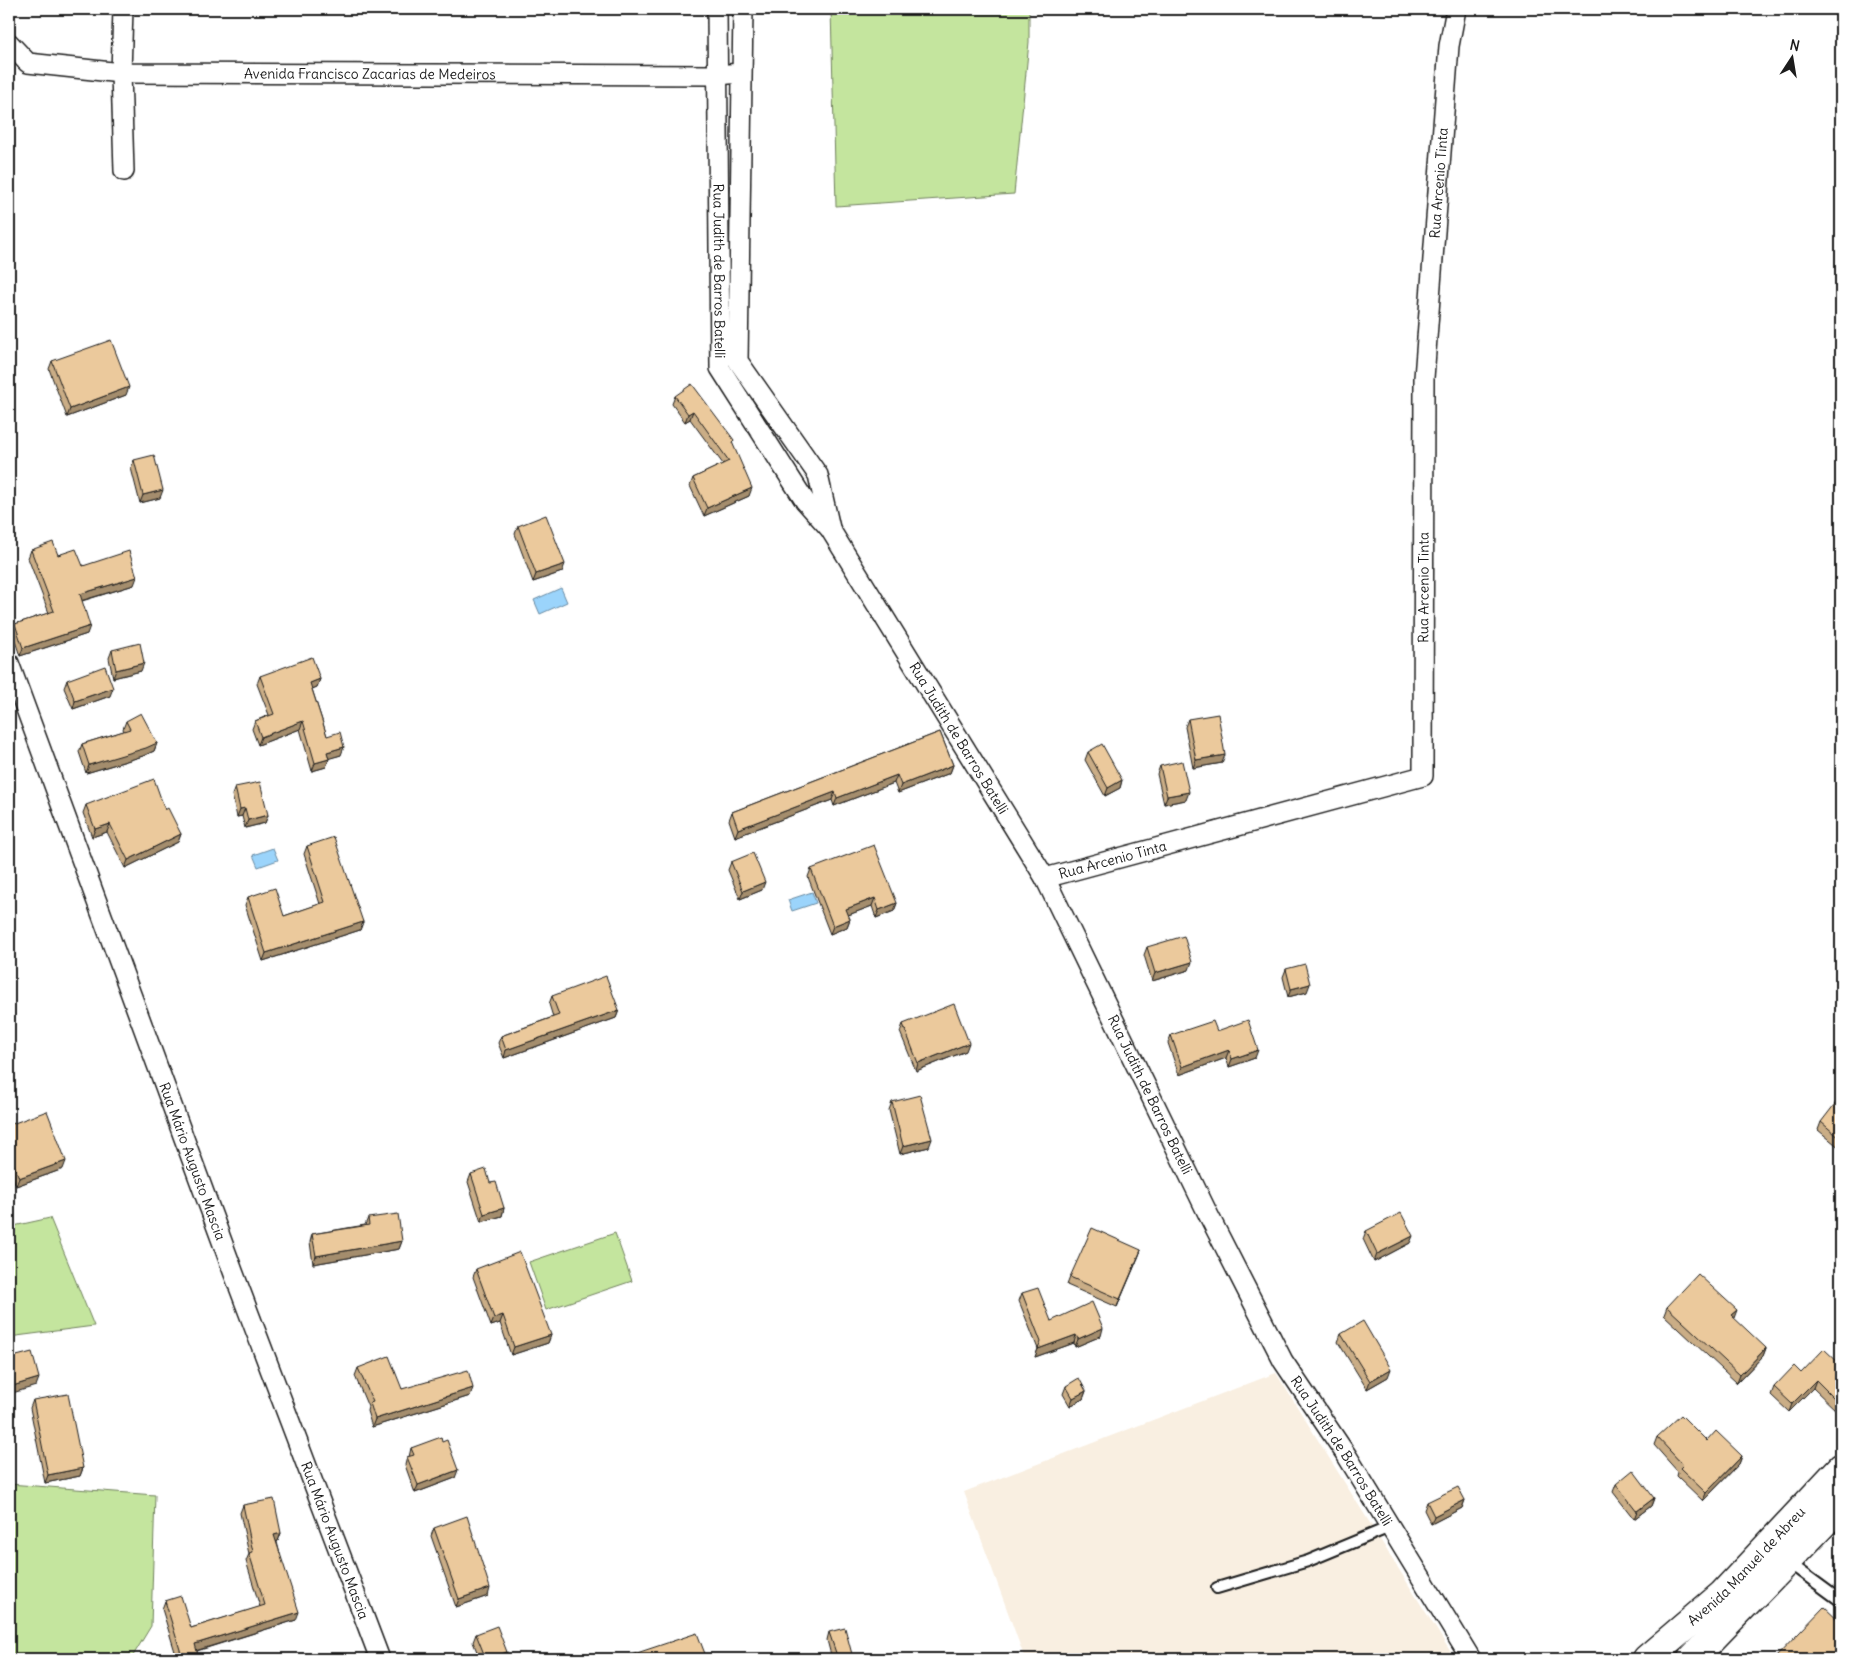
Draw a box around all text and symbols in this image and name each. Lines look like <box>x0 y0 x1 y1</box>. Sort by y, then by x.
north arrow <box>1768 32 1818 82</box>
text: N <box>1788 35 1801 55</box>
street label: Avenida Francisco Zacarias de Medeiros <box>244 64 496 83</box>
street label: Rua Arcenio Tinta <box>1426 127 1452 239</box>
street label: Rua Judith de Barros Batelli <box>709 183 729 359</box>
street label: Rua Arcenio Tinta <box>1414 532 1433 643</box>
street label: Rua Judith de Barros Batelli <box>905 659 1012 817</box>
street label: Rua Arcenio Tinta <box>1057 837 1168 883</box>
street label: Rua Judith de Barros Batelli <box>1104 1012 1196 1177</box>
street label: Rua Mário Augusto Mascia <box>155 1080 230 1243</box>
street label: Rua Judith de Barros Batelli <box>1287 1372 1396 1529</box>
street label: Rua Mário Augusto Mascia <box>297 1459 373 1622</box>
street label: Avenida Manuel de Abreu <box>1684 1503 1809 1630</box>

